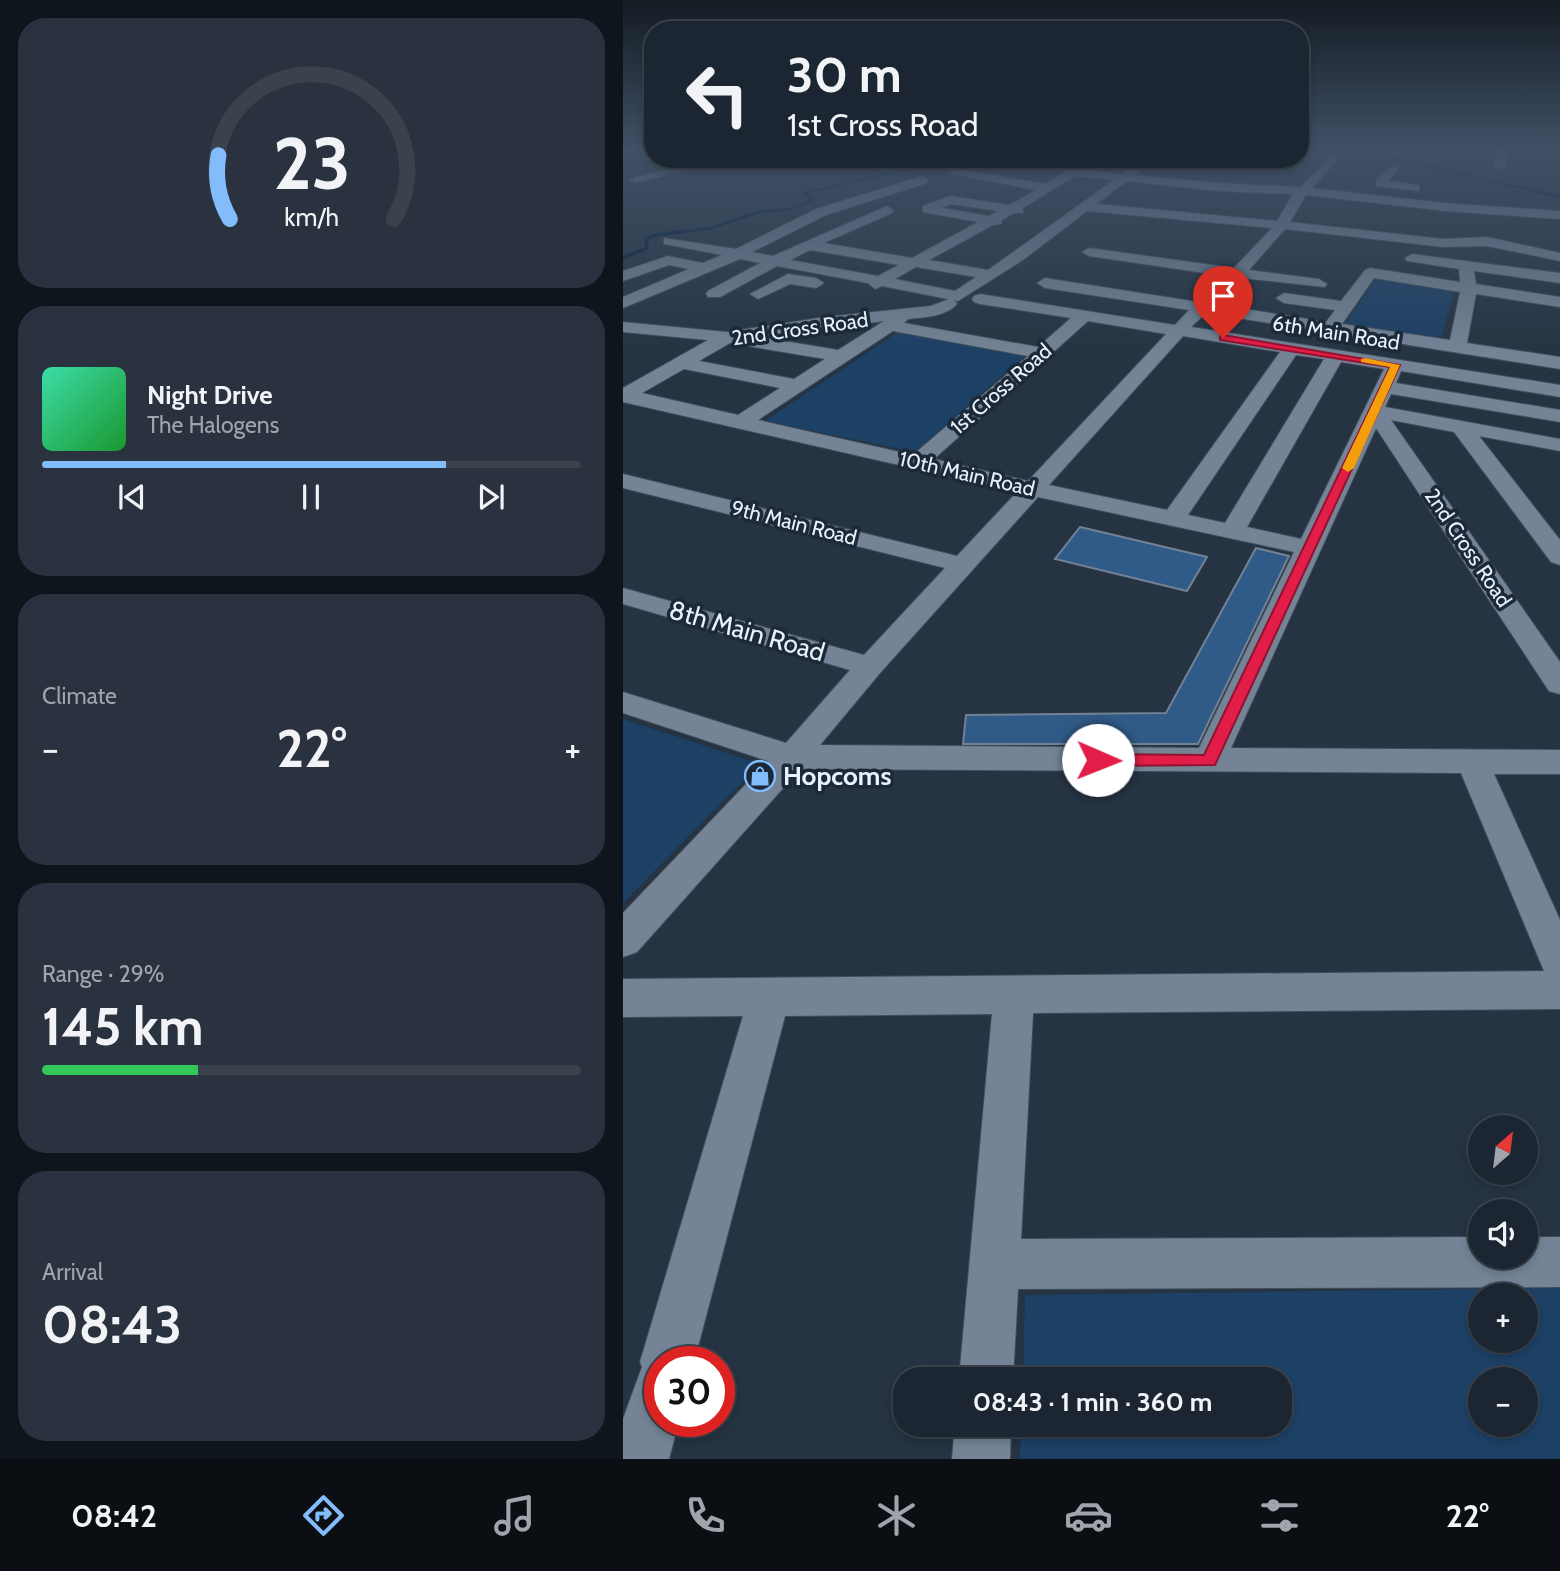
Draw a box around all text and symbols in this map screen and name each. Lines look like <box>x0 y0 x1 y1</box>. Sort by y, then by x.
text: 30 m <box>787 45 902 104</box>
icon: left <box>672 49 763 140</box>
text: 1st Cross Road <box>787 105 979 144</box>
text: 23 <box>273 119 350 207</box>
text: km/h <box>284 202 339 232</box>
pin <box>1193 266 1253 338</box>
icon: arrive <box>1204 277 1242 315</box>
street label: 2nd Cross Road <box>730 307 870 350</box>
street label: 6th Main Road <box>1271 310 1402 355</box>
street label: 1st Cross Road <box>945 338 1056 439</box>
text: Night Drive <box>147 379 273 411</box>
text: The Halogens <box>147 411 279 439</box>
street label: 10th Main Road <box>897 446 1037 501</box>
icon: previous <box>113 478 151 516</box>
icon: pause <box>292 478 330 516</box>
icon: next <box>472 478 510 516</box>
street label: 2nd Cross Road <box>1420 484 1517 612</box>
street label: 9th Main Road <box>729 495 860 550</box>
street label: 8th Main Road <box>666 594 828 668</box>
text: Climate <box>42 682 117 710</box>
text: 22° <box>276 717 347 780</box>
position arrow <box>1061 723 1135 797</box>
text: − <box>42 725 59 772</box>
text: + <box>564 725 581 772</box>
shop icon: Hopcoms <box>743 759 777 793</box>
place label: Hopcoms <box>783 760 891 792</box>
text: Range · 29% <box>42 960 165 988</box>
text: 145 km <box>42 995 204 1058</box>
north arrow <box>1468 1115 1538 1185</box>
map controls <box>1468 1115 1538 1437</box>
button: sound <box>1468 1199 1538 1269</box>
text: Arrival <box>42 1258 103 1286</box>
button: + <box>1468 1283 1538 1353</box>
text: 08:43 <box>42 1293 182 1356</box>
speed limit sign: 30 <box>644 1346 735 1437</box>
button: − <box>1468 1367 1538 1437</box>
text: 08:43 · 1 min · 360 m <box>973 1386 1212 1418</box>
icon: directions <box>299 1491 348 1540</box>
icon: music <box>490 1491 539 1540</box>
icon: phone <box>681 1491 730 1540</box>
icon: climate <box>872 1491 921 1540</box>
icon: car <box>1064 1491 1113 1540</box>
icon: filters <box>1255 1491 1304 1540</box>
text: 08:42 <box>71 1496 157 1535</box>
text: 22° <box>1446 1496 1489 1535</box>

